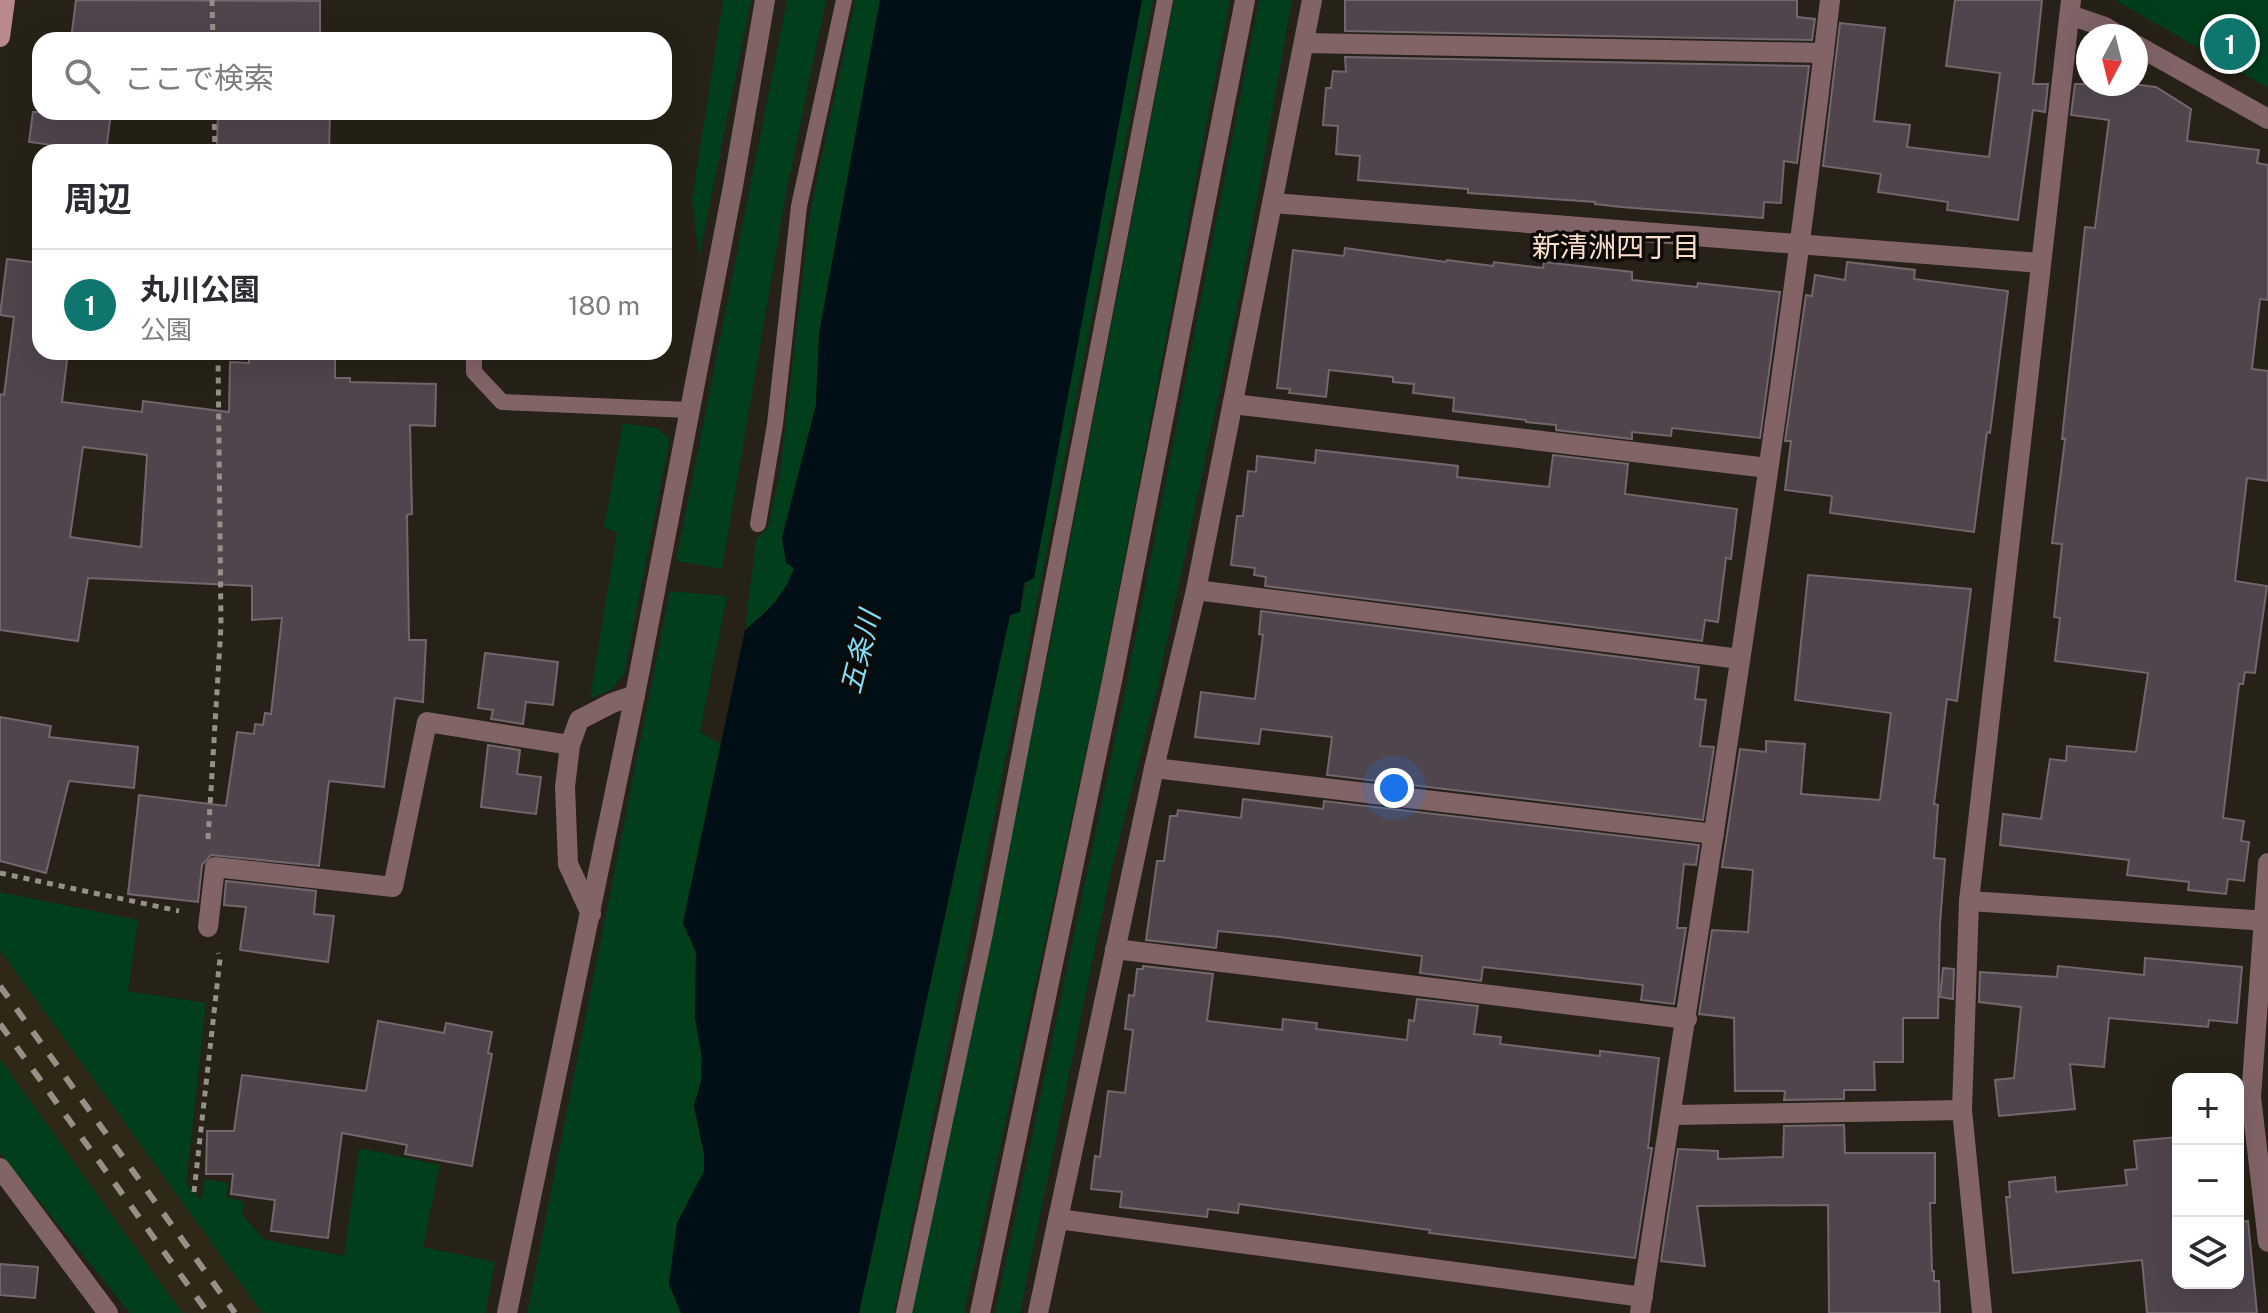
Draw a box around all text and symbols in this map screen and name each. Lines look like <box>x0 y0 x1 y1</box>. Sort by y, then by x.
pin: 1 <box>2204 14 2256 74</box>
north arrow <box>2076 24 2148 96</box>
search box <box>32 32 672 120</box>
icon: search <box>60 54 104 98</box>
text: ここで検索 <box>124 60 274 96</box>
text: 周辺 <box>64 179 132 219</box>
district label: 新清洲四丁目 <box>1532 230 1700 263</box>
text: 丸川公園 <box>140 271 260 307</box>
text: 1 <box>84 290 96 321</box>
text: 180 m <box>568 290 640 321</box>
text: 公園 <box>140 314 192 345</box>
water label: 五条川 <box>833 604 886 697</box>
your location <box>1374 768 1414 808</box>
map controls <box>2172 1073 2244 1289</box>
button: + <box>2172 1073 2244 1145</box>
button: − <box>2172 1145 2244 1217</box>
button: layers <box>2172 1217 2244 1289</box>

